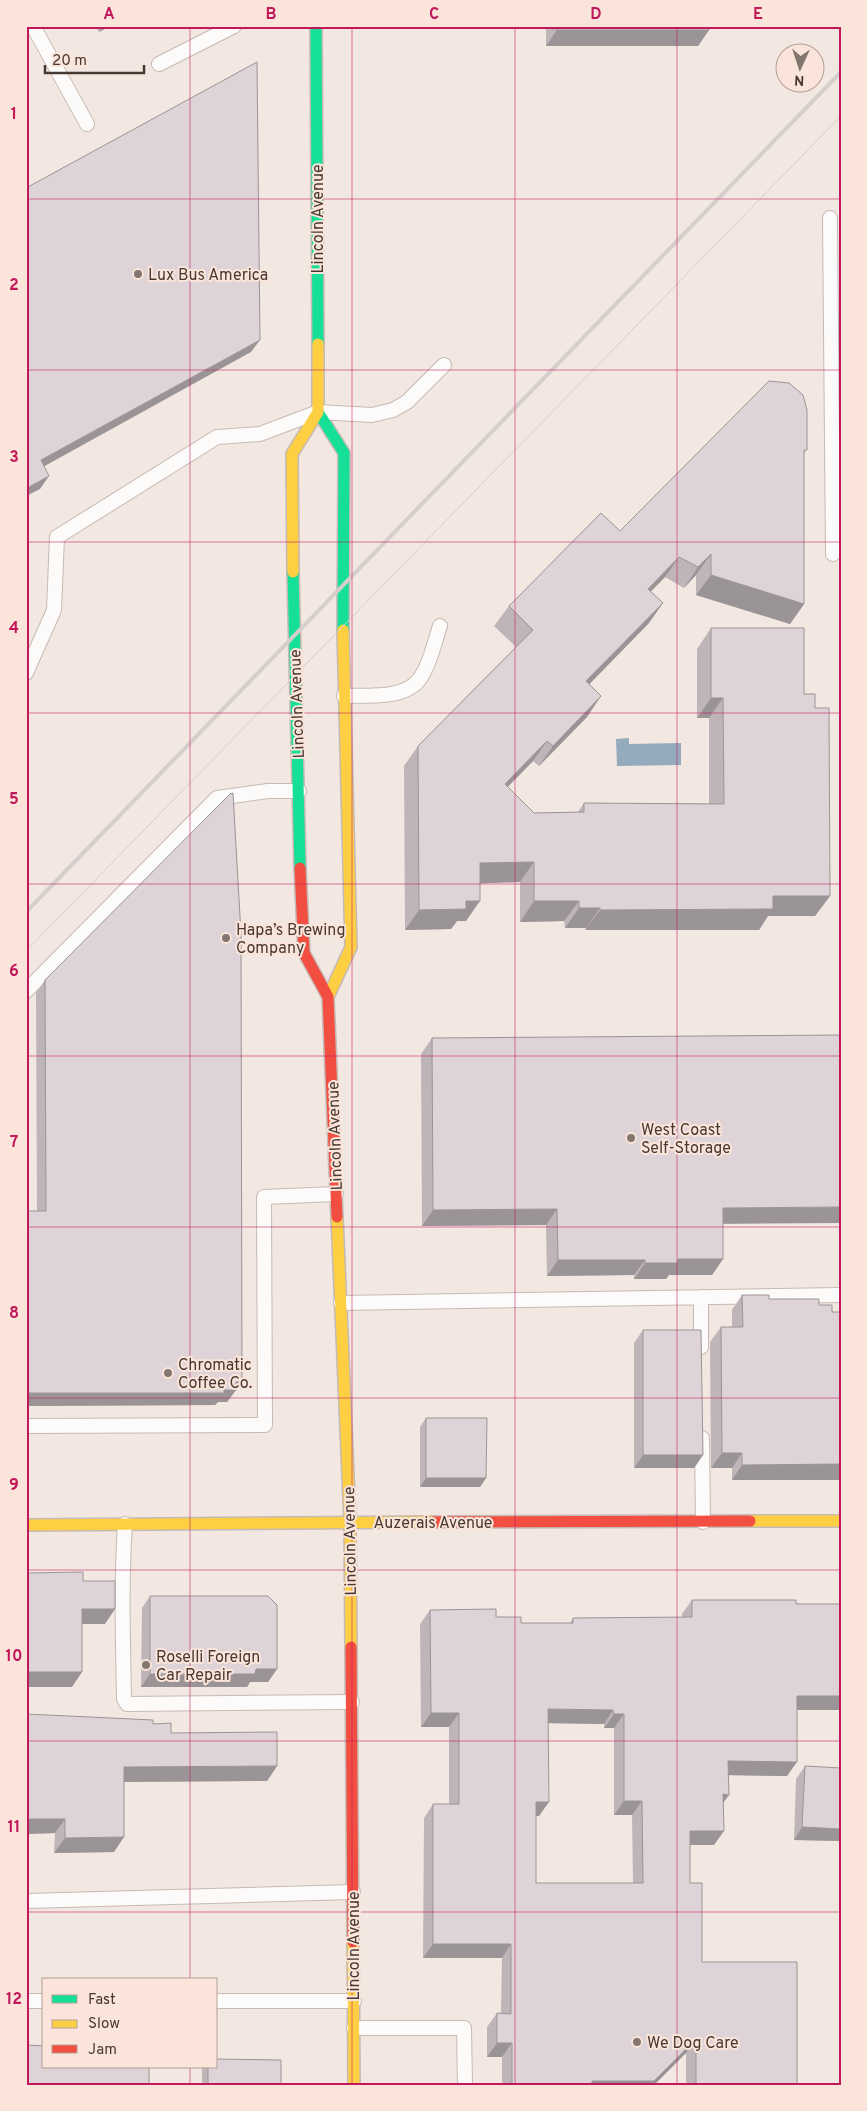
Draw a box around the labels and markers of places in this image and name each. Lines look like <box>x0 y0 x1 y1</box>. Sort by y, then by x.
place label: Lux Bus America <box>148 266 268 286</box>
marker: Lux Bus America <box>132 268 144 280</box>
place label: Hapa’s Brewing Company <box>236 921 346 959</box>
marker: Hapa’s Brewing Company <box>220 932 232 944</box>
place label: West Coast Self-Storage <box>641 1121 731 1159</box>
marker: West Coast Self-Storage <box>625 1132 637 1144</box>
place label: Chromatic Coffee Co. <box>178 1356 252 1394</box>
marker: Chromatic Coffee Co. <box>162 1367 174 1379</box>
place label: Roselli Foreign Car Repair <box>156 1648 260 1686</box>
marker: Roselli Foreign Car Repair <box>140 1659 152 1671</box>
place label: We Dog Care <box>647 2034 739 2054</box>
marker: We Dog Care <box>631 2036 643 2048</box>

